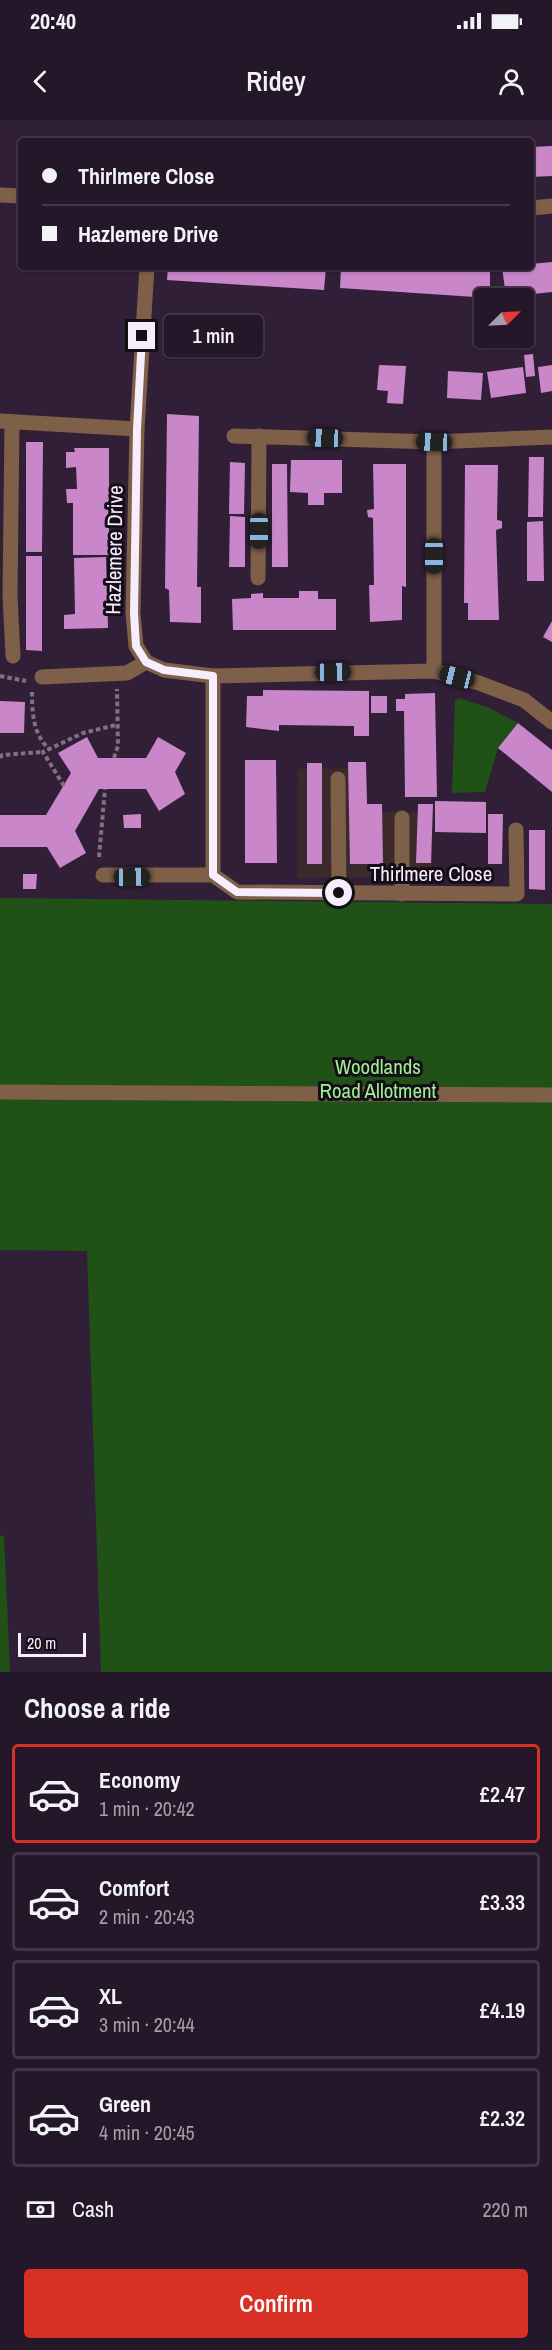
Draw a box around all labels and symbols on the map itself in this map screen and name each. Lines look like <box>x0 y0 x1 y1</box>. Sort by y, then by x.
north arrow <box>474 288 534 348</box>
callout: 1 min <box>163 315 262 357</box>
route end <box>128 322 155 349</box>
car <box>307 428 343 448</box>
car <box>416 432 452 452</box>
street label: Hazlemere Drive <box>98 485 130 615</box>
car <box>250 513 268 549</box>
car <box>425 538 443 574</box>
car <box>315 663 351 681</box>
car <box>437 664 477 690</box>
street label: Thirlmere Close <box>370 859 492 888</box>
car <box>114 868 150 886</box>
route start <box>325 879 352 906</box>
park label: Woodlands Road Allotment <box>320 1052 437 1105</box>
scale bar <box>18 1630 86 1658</box>

